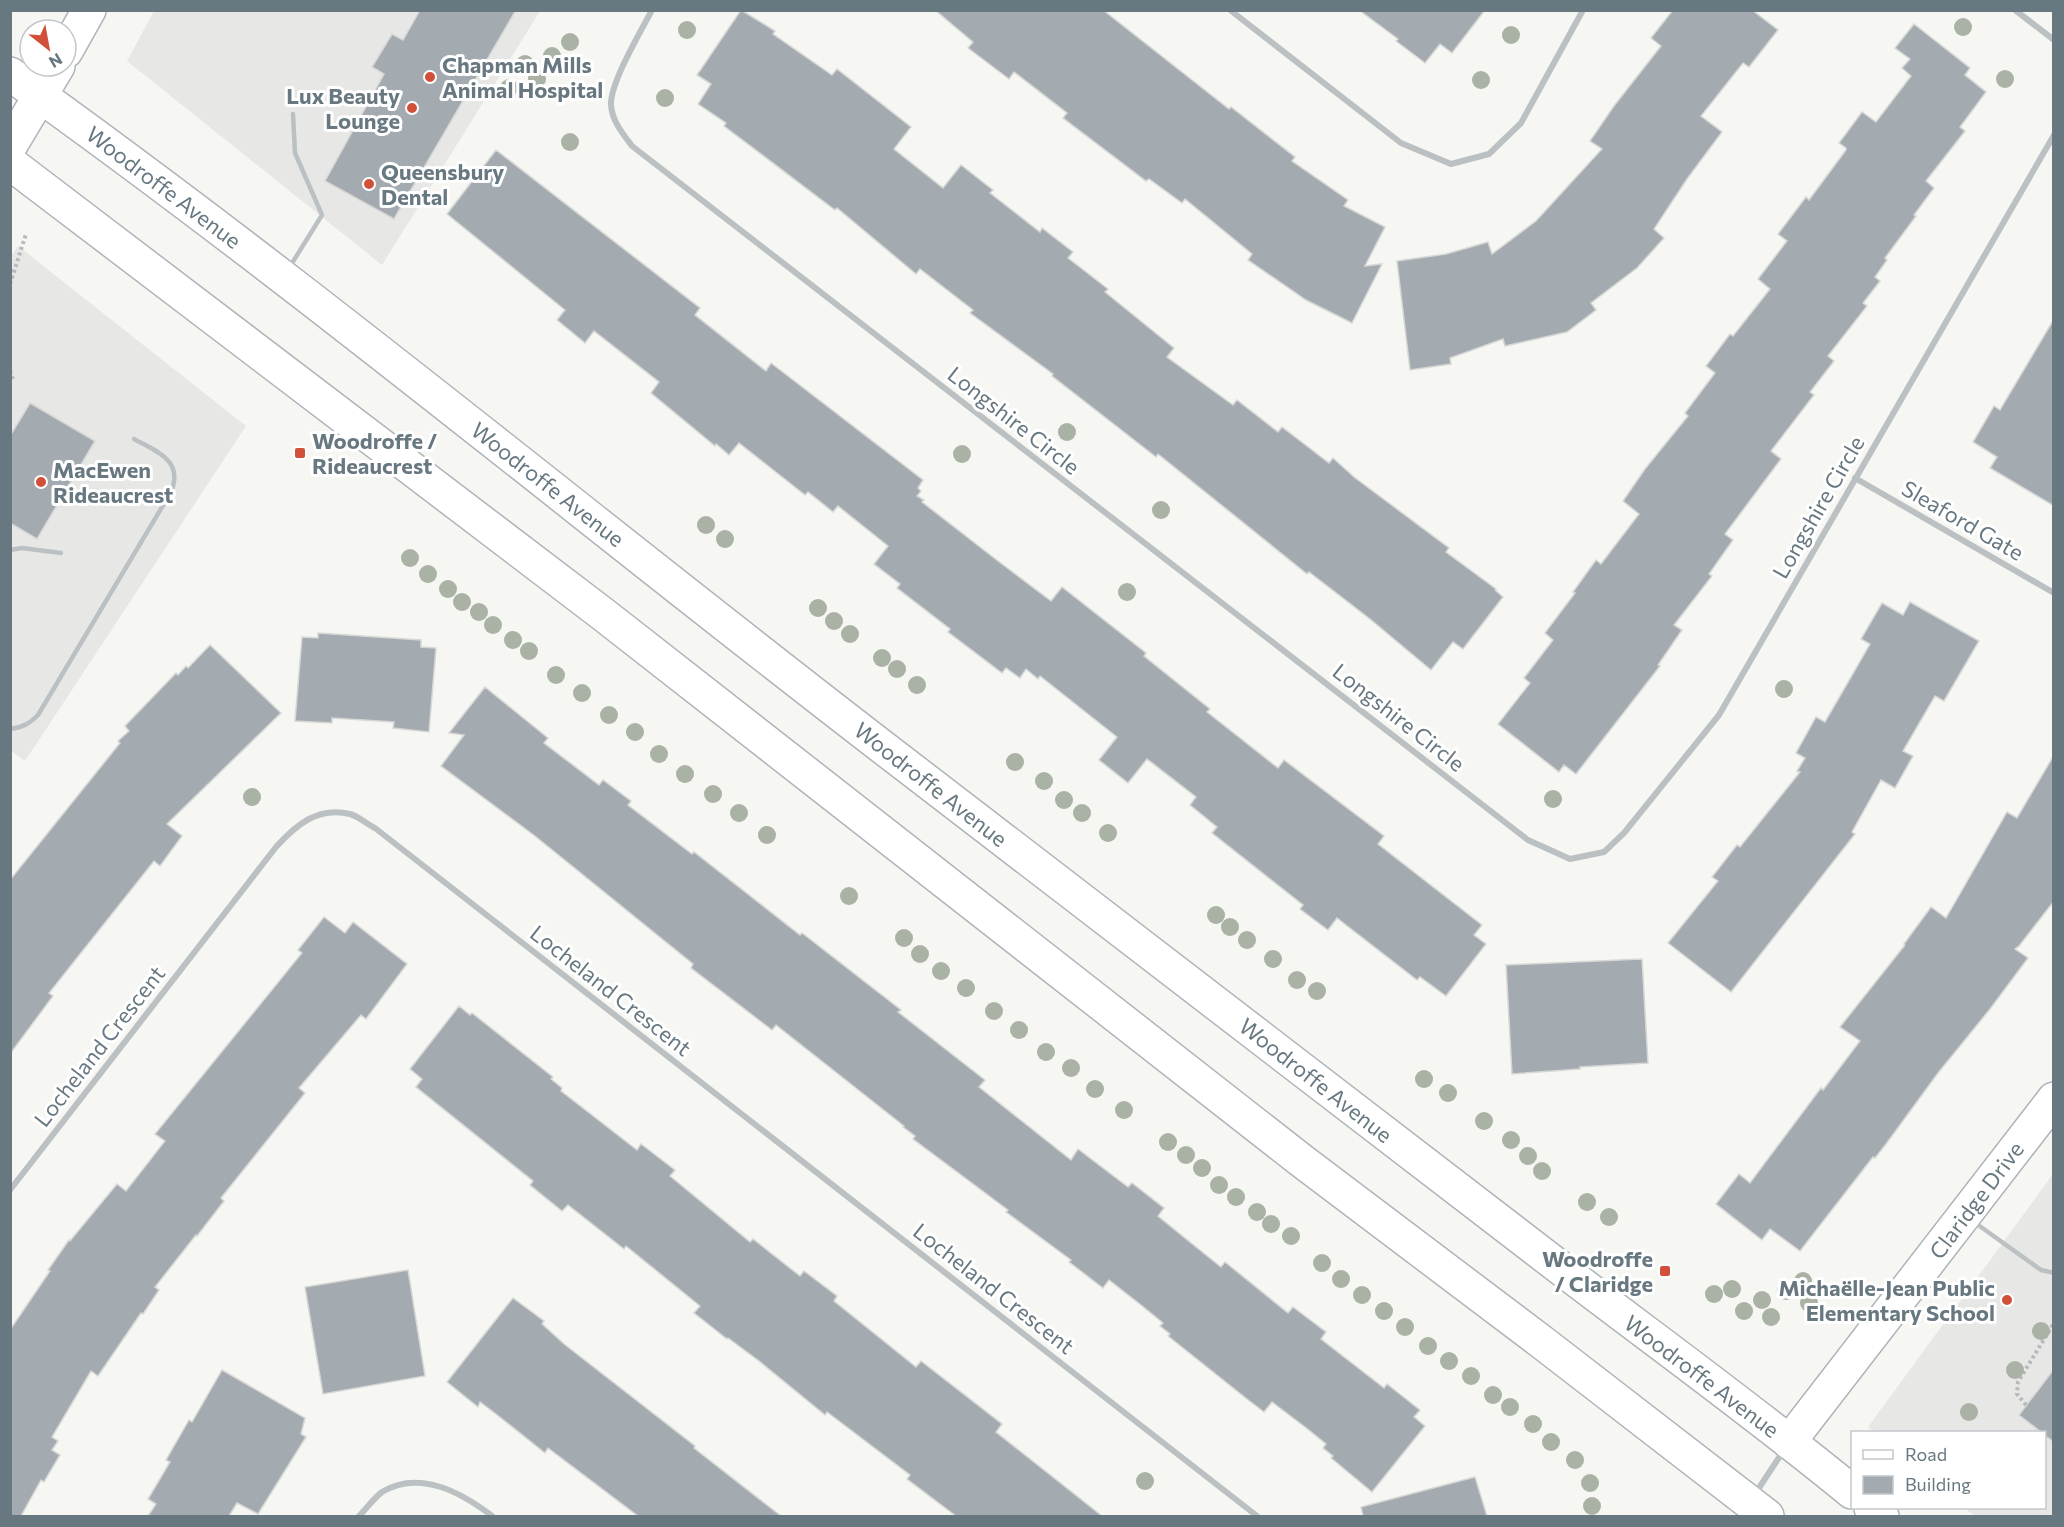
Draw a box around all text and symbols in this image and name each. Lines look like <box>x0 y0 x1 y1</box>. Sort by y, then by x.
north arrow <box>18 18 78 78</box>
text: N <box>46 50 66 73</box>
place label: Chapman Mills Animal Hospital <box>442 51 603 103</box>
marker: Chapman Mills Animal Hospital <box>423 70 437 84</box>
place label: Lux Beauty Lounge <box>286 82 400 134</box>
marker: Lux Beauty Lounge <box>405 101 419 115</box>
street label: Woodroffe Avenue <box>81 120 247 254</box>
place label: Queensbury Dental <box>381 158 504 210</box>
marker: Queensbury Dental <box>362 177 376 191</box>
street label: Longshire Circle <box>943 360 1085 480</box>
street label: Woodroffe Avenue <box>466 416 630 552</box>
place label: Woodroffe / Rideaucrest <box>312 427 437 479</box>
street label: Longshire Circle <box>1766 431 1870 583</box>
marker: Woodroffe / Rideaucrest <box>293 446 307 460</box>
place label: MacEwen Rideaucrest <box>53 456 173 508</box>
street label: Sleaford Gate <box>1897 474 2029 566</box>
marker: MacEwen Rideaucrest <box>34 475 48 489</box>
street label: Longshire Circle <box>1328 657 1470 777</box>
street label: Woodroffe Avenue <box>849 716 1013 852</box>
street label: Locheland Crescent <box>525 919 697 1061</box>
street label: Locheland Crescent <box>28 960 170 1132</box>
street label: Woodroffe Avenue <box>1234 1012 1398 1148</box>
street label: Claridge Drive <box>1923 1136 2029 1264</box>
street label: Locheland Crescent <box>908 1217 1080 1359</box>
place label: Woodroffe / Claridge <box>1542 1245 1653 1297</box>
marker: Woodroffe / Claridge <box>1658 1264 1672 1278</box>
place label: Michaëlle-Jean Public Elementary School <box>1778 1274 1995 1326</box>
marker: Michaëlle-Jean Public Elementary School <box>2000 1293 2014 1307</box>
street label: Woodroffe Avenue <box>1619 1309 1785 1443</box>
legend <box>1851 1431 2046 1509</box>
text: Road <box>1905 1443 1947 1465</box>
text: Building <box>1905 1473 1971 1495</box>

